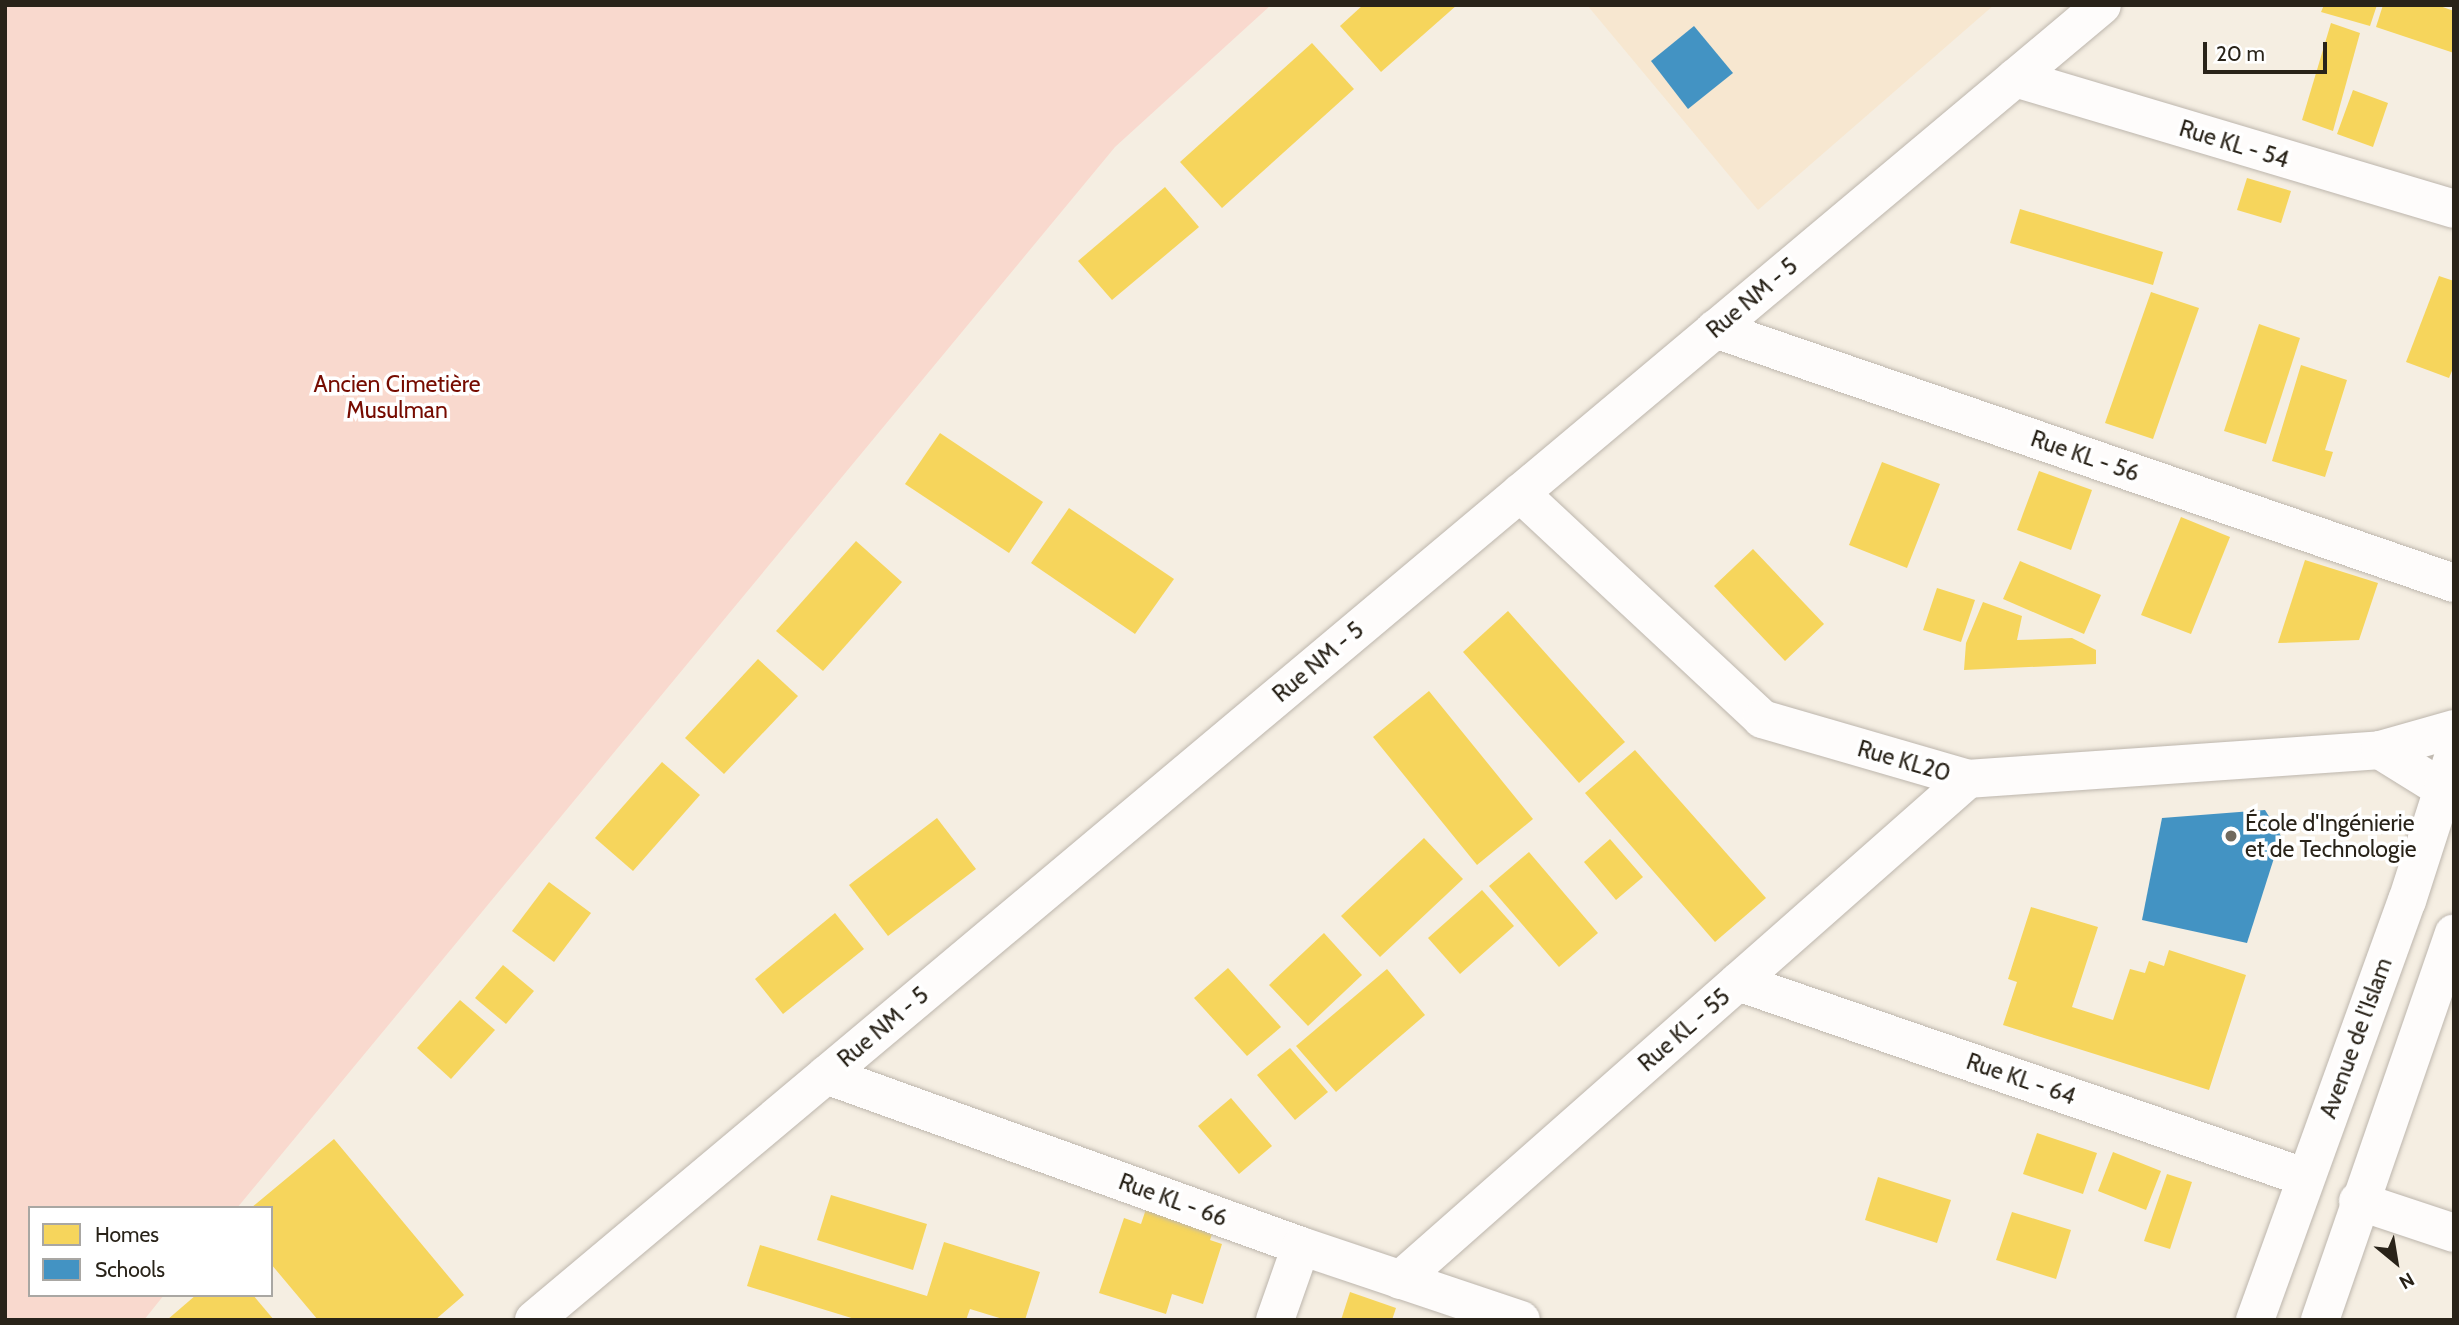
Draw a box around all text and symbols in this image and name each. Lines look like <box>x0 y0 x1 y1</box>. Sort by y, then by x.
scale bar <box>2207 28 2331 72</box>
text: 20 m <box>2216 41 2265 66</box>
street label: Rue KL - 54 <box>2176 114 2292 174</box>
street label: Rue NM - 5 <box>1701 252 1803 344</box>
park label: Ancien Cimetière Musulman <box>313 370 481 424</box>
street label: Rue KL - 56 <box>2027 425 2143 487</box>
street label: Rue NM - 5 <box>1267 616 1369 708</box>
street label: Rue KL20 <box>1854 735 1954 787</box>
place label: École d'Ingénierie et de Technologie <box>2245 809 2417 863</box>
marker: École d'Ingénierie et de Technologie <box>2223 828 2239 844</box>
street label: Avenue de l'Islam <box>2314 954 2398 1122</box>
street label: Rue NM - 5 <box>832 981 934 1073</box>
street label: Rue KL - 55 <box>1633 983 1735 1077</box>
street label: Rue KL - 64 <box>1963 1047 2079 1111</box>
street label: Rue KL - 66 <box>1115 1168 1231 1232</box>
legend <box>28 1206 273 1297</box>
text: Homes <box>95 1222 159 1247</box>
north arrow <box>2361 1227 2431 1297</box>
text: Schools <box>95 1257 165 1282</box>
text: N <box>2395 1267 2418 1294</box>

